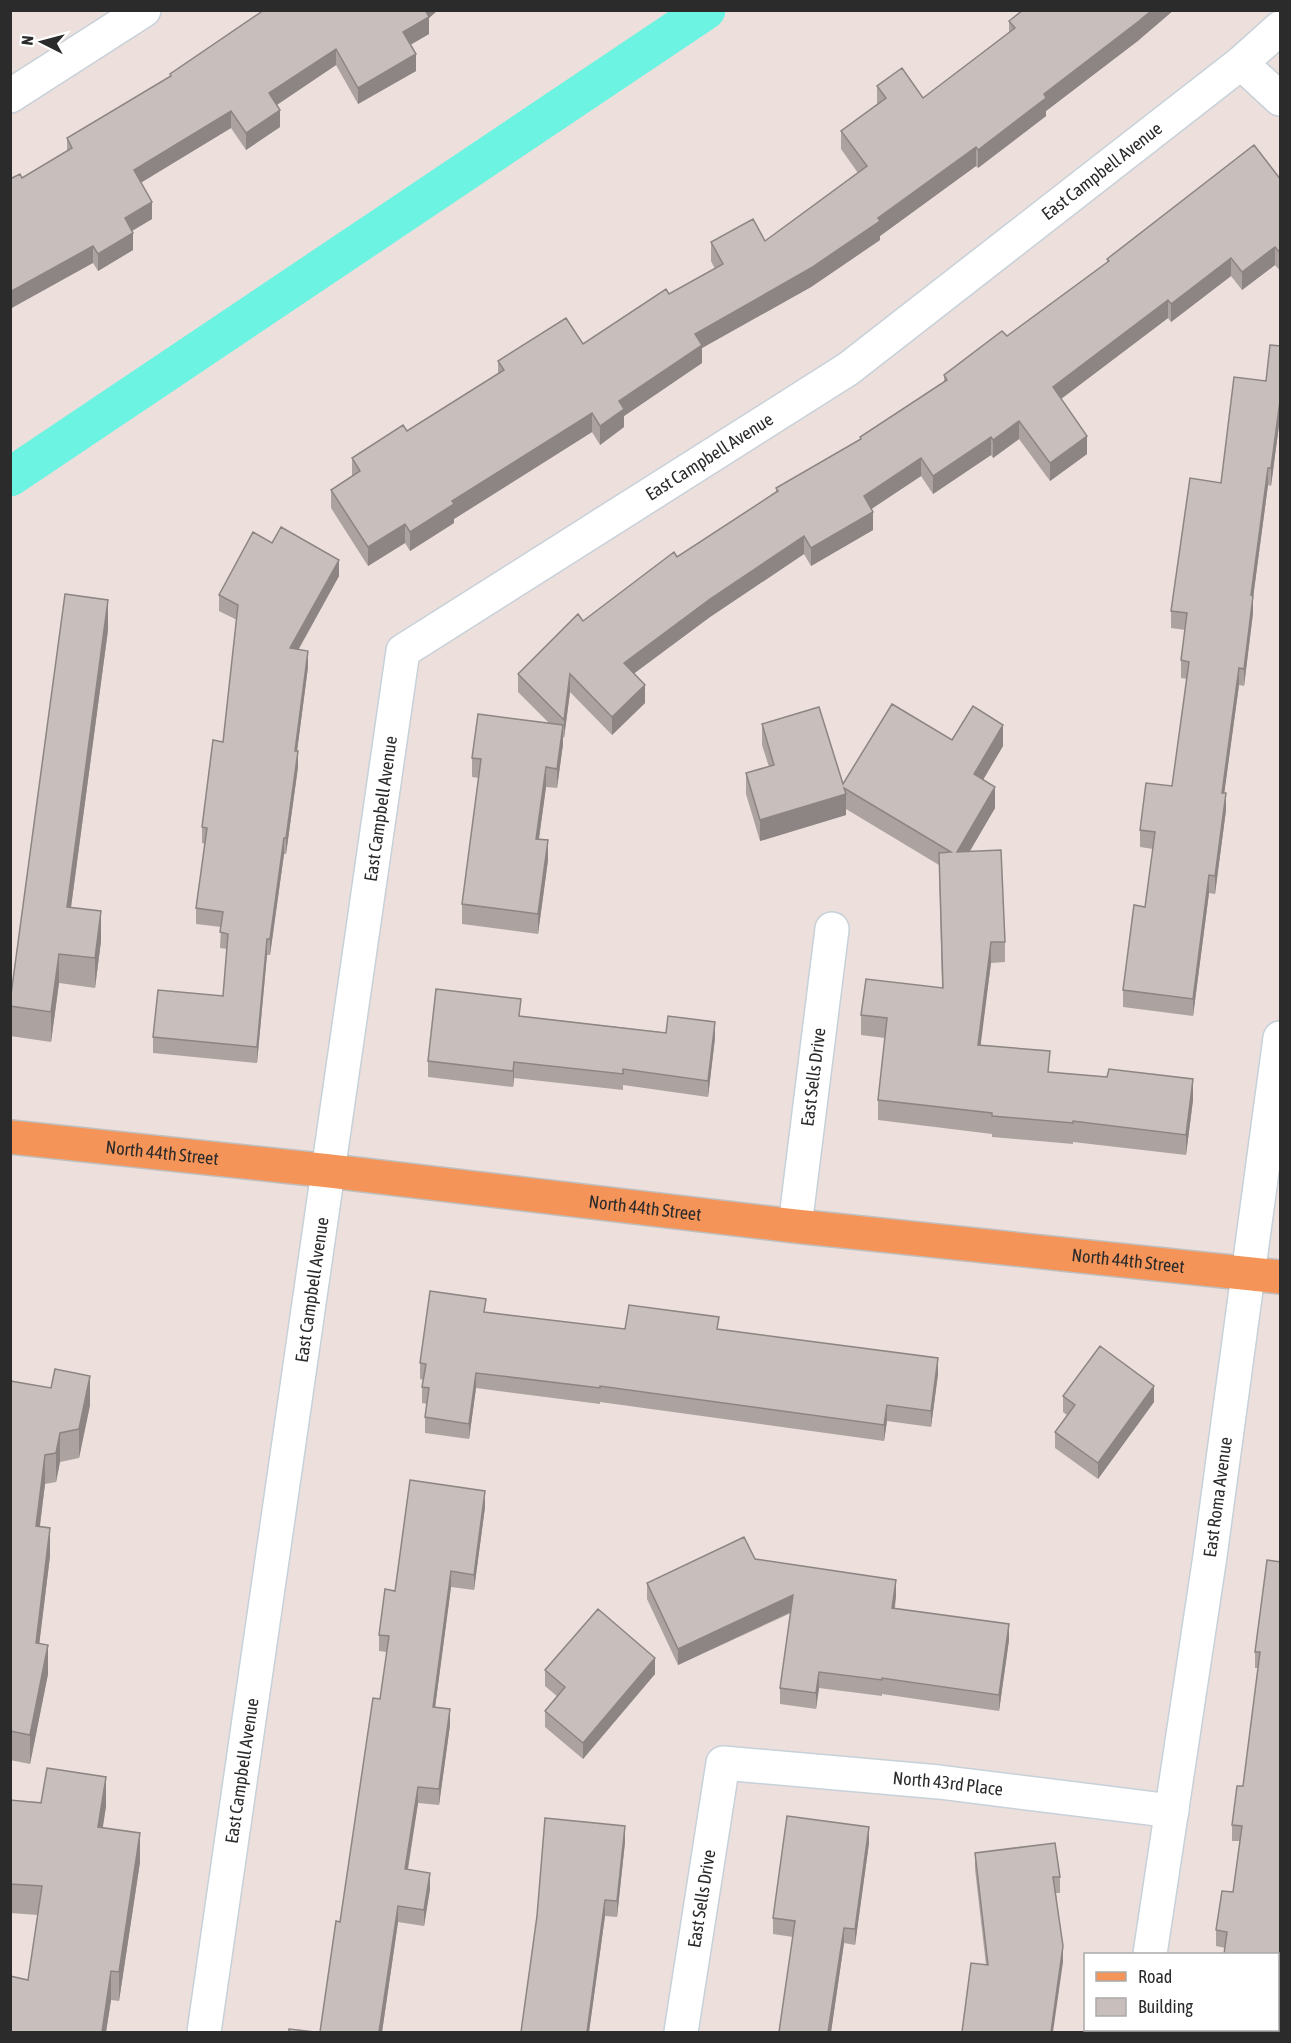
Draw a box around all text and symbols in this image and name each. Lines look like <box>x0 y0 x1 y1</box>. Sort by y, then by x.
north arrow <box>12 12 72 72</box>
text: N <box>18 35 37 46</box>
street label: East Campbell Avenue <box>1037 117 1166 224</box>
street label: East Campbell Avenue <box>642 408 777 505</box>
street label: East Campbell Avenue <box>360 735 401 883</box>
street label: East Sells Drive <box>796 1027 830 1128</box>
street label: North 44th Street <box>105 1136 220 1169</box>
street label: North 44th Street <box>587 1191 703 1225</box>
street label: East Campbell Avenue <box>291 1216 333 1364</box>
street label: North 44th Street <box>1071 1244 1186 1277</box>
street label: East Roma Avenue <box>1199 1435 1236 1558</box>
street label: East Campbell Avenue <box>221 1697 263 1845</box>
street label: North 43rd Place <box>892 1767 1004 1800</box>
street label: East Sells Drive <box>683 1848 719 1949</box>
legend <box>1084 1953 1279 2031</box>
text: Road <box>1138 1966 1172 1987</box>
text: Building <box>1138 1996 1193 2017</box>

